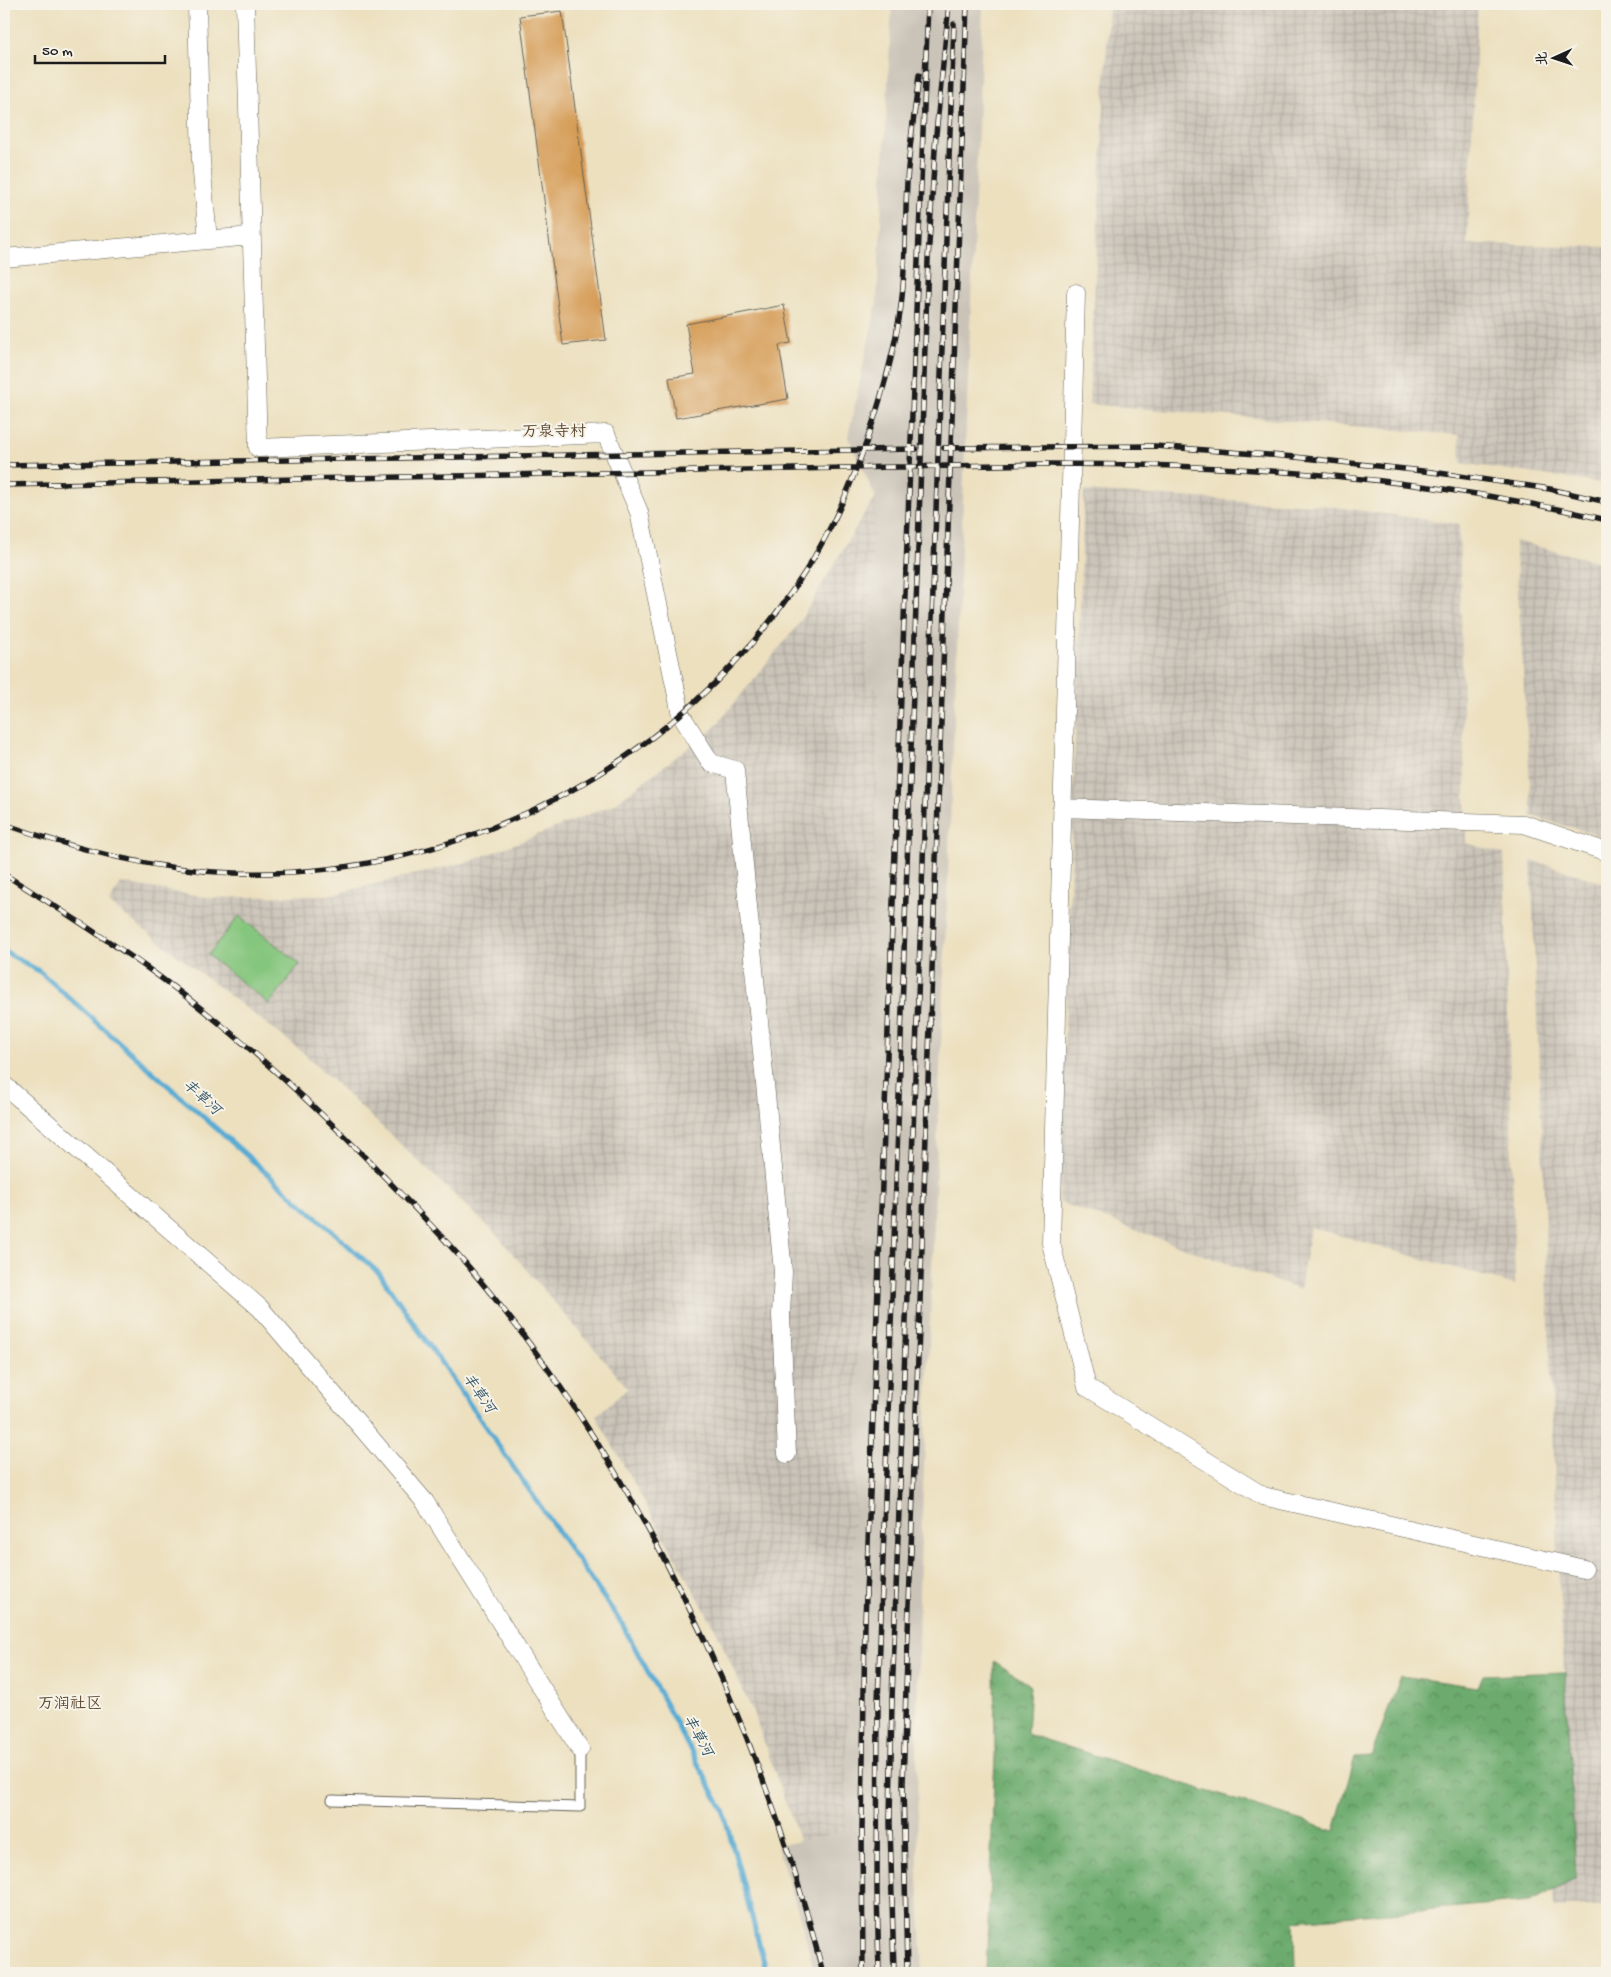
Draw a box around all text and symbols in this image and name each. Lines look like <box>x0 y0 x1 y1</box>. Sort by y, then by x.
scale bar <box>35 32 165 64</box>
north arrow <box>1528 32 1578 82</box>
text: 50 m <box>42 43 73 61</box>
text: 北 <box>1535 51 1552 66</box>
district label: 万泉寺村 <box>522 422 586 443</box>
water label: 丰草河 <box>178 1076 227 1122</box>
water label: 丰草河 <box>458 1370 501 1420</box>
district label: 万润社区 <box>38 1695 102 1715</box>
water label: 丰草河 <box>678 1711 718 1763</box>

